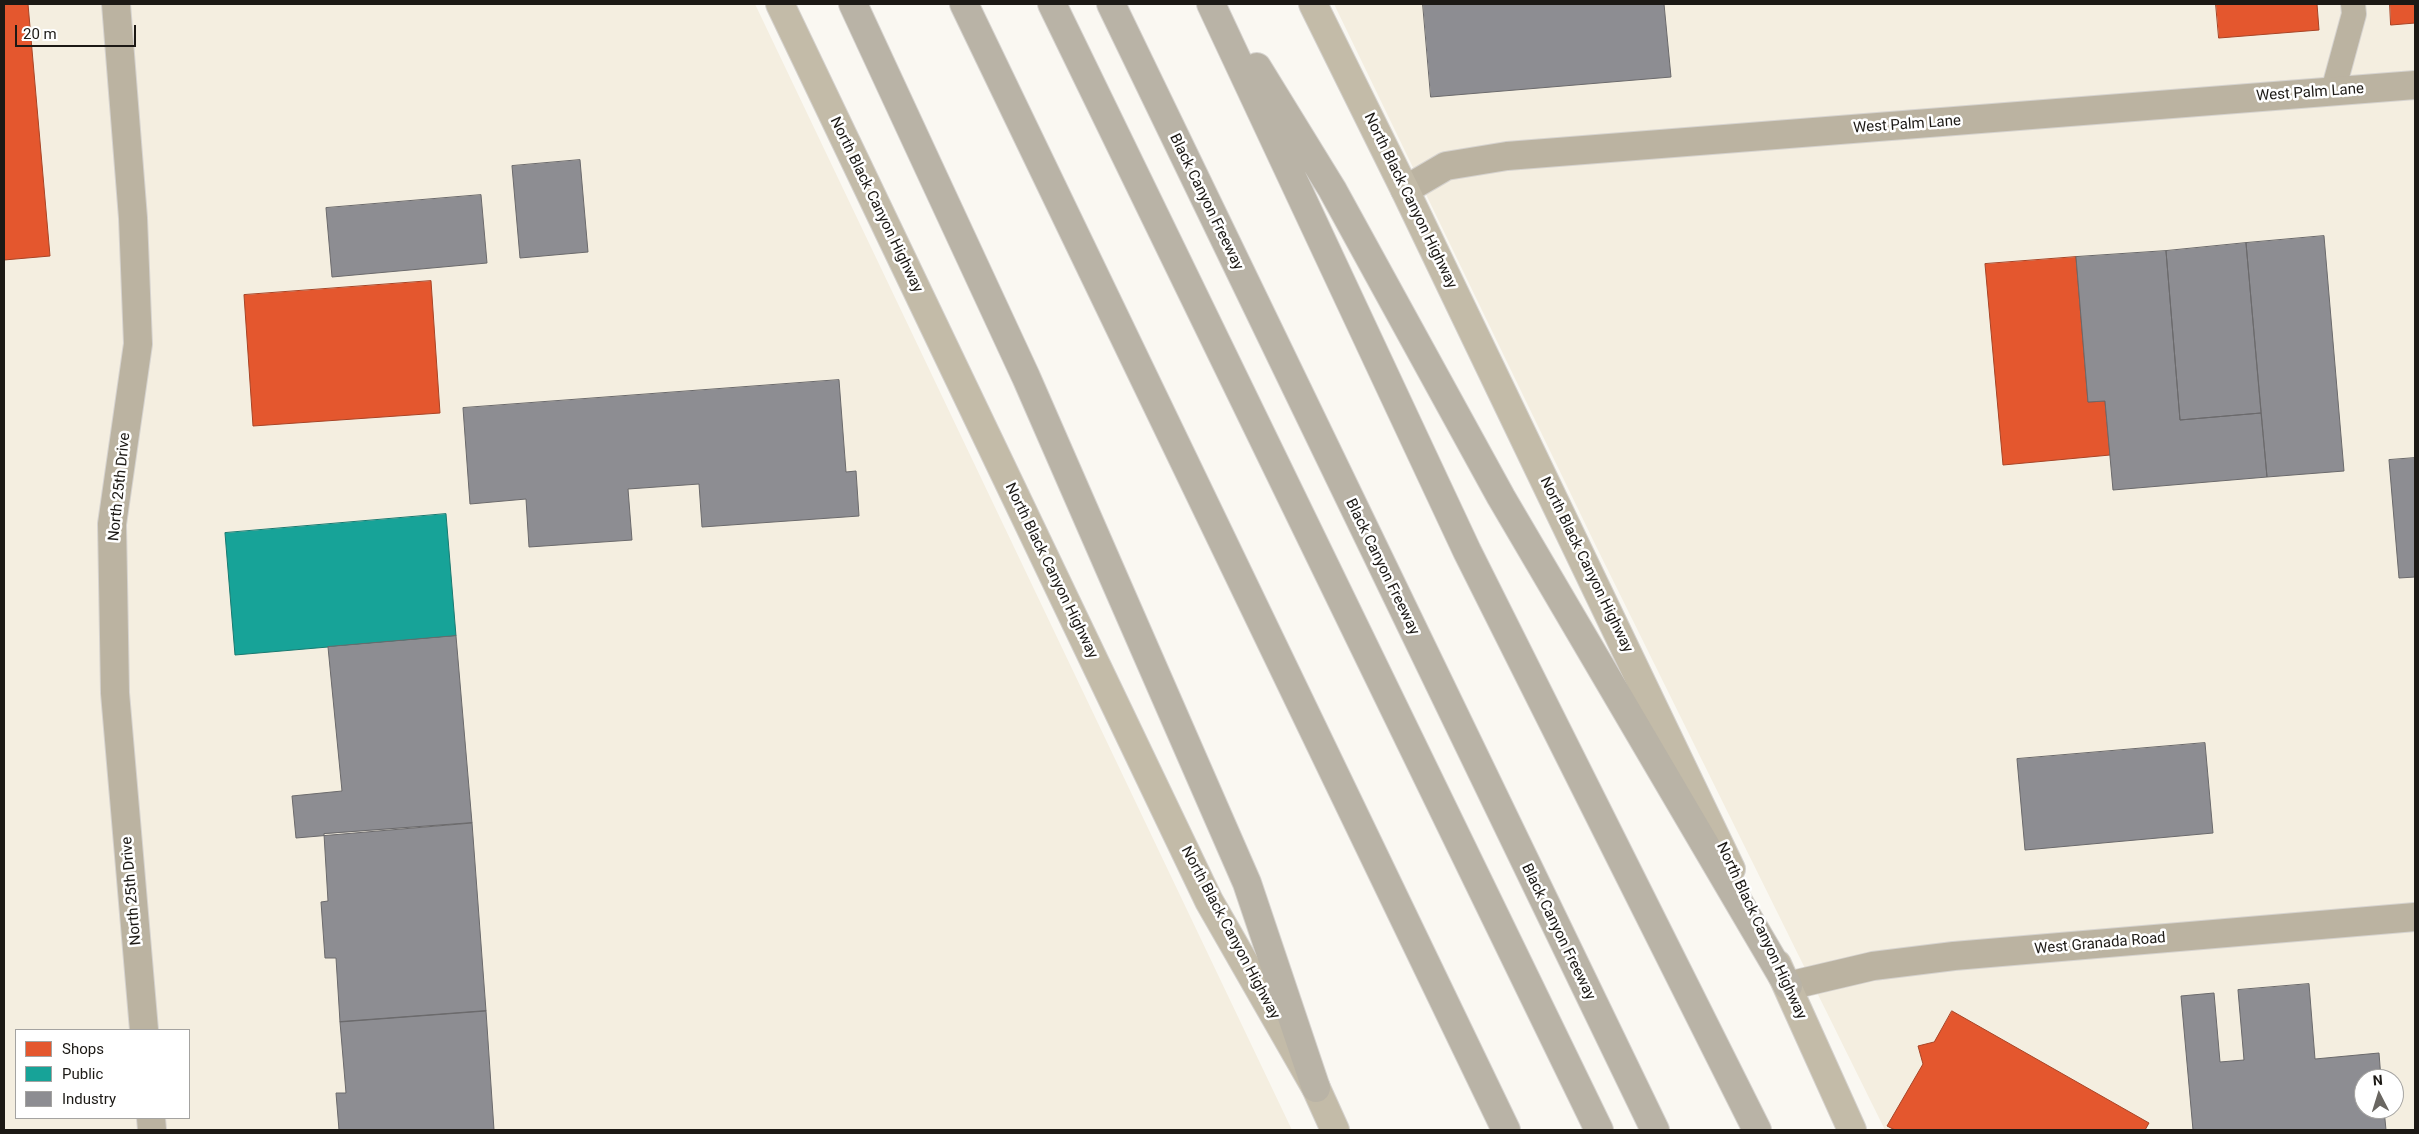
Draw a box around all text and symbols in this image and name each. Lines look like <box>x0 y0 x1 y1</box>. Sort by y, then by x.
scale bar <box>18 15 139 47</box>
text: 20 m <box>23 25 57 43</box>
street label: West Palm Lane <box>2256 80 2364 106</box>
street label: North Black Canyon Highway <box>1360 110 1460 292</box>
street label: West Palm Lane <box>1853 112 1961 138</box>
street label: North Black Canyon Highway <box>826 114 926 296</box>
street label: Black Canyon Freeway <box>1165 131 1247 273</box>
street label: North 25th Drive <box>105 432 135 542</box>
street label: North Black Canyon Highway <box>1536 474 1636 656</box>
street label: North Black Canyon Highway <box>1001 480 1101 662</box>
street label: Black Canyon Freeway <box>1341 496 1423 638</box>
street label: North 25th Drive <box>118 836 146 946</box>
street label: North Black Canyon Highway <box>1712 840 1810 1022</box>
street label: North Black Canyon Highway <box>1177 844 1283 1022</box>
street label: Black Canyon Freeway <box>1517 861 1599 1003</box>
street label: West Granada Road <box>2034 929 2166 959</box>
legend <box>15 1029 190 1119</box>
text: Shops <box>62 1040 104 1058</box>
text: Public <box>62 1065 103 1083</box>
north arrow <box>2354 1069 2404 1119</box>
text: N <box>2372 1072 2383 1088</box>
text: Industry <box>62 1090 116 1108</box>

